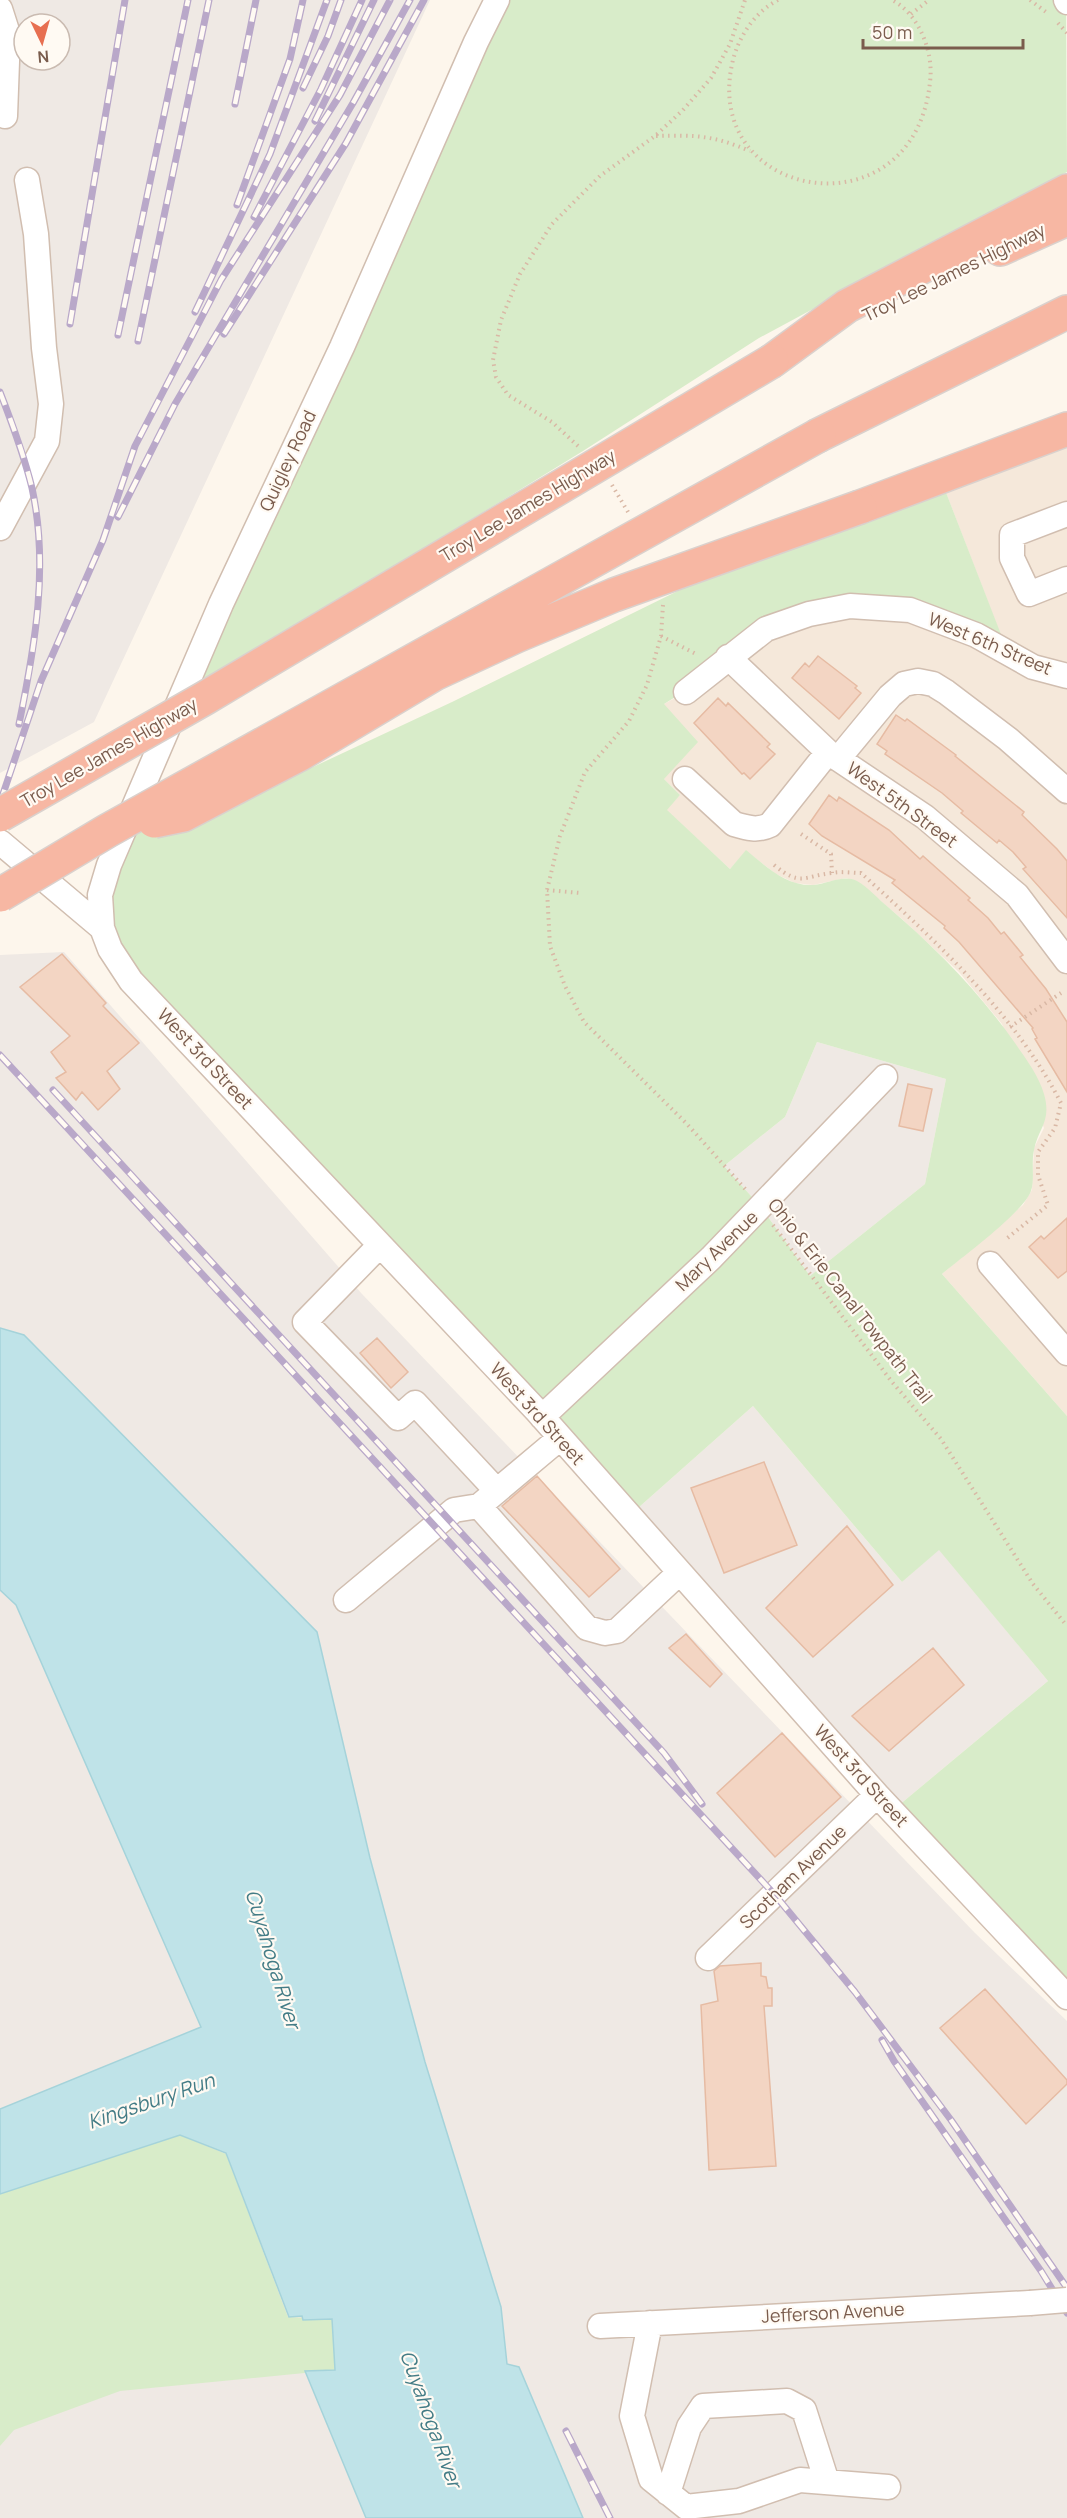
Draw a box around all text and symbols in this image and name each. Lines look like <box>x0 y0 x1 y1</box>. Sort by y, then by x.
north arrow <box>12 12 72 72</box>
scale bar <box>863 12 1024 50</box>
text: 50 m <box>872 20 912 44</box>
text: N <box>37 45 50 68</box>
street label: Troy Lee James Highway <box>858 217 1049 327</box>
street label: Quigley Road <box>253 406 321 515</box>
street label: Troy Lee James Highway <box>435 443 620 567</box>
street label: West 6th Street <box>925 606 1056 680</box>
street label: Troy Lee James Highway <box>16 691 202 813</box>
street label: West 5th Street <box>842 756 963 852</box>
street label: West 3rd Street <box>153 1003 259 1114</box>
street label: Ohio & Erie Canal Towpath Trail <box>763 1193 938 1408</box>
street label: Mary Avenue <box>670 1205 763 1296</box>
street label: West 3rd Street <box>485 1357 590 1470</box>
street label: West 3rd Street <box>809 1719 914 1832</box>
street label: Scotham Avenue <box>734 1819 851 1933</box>
water label: Cuyahoga River <box>240 1886 308 2034</box>
water label: Kingsbury Run <box>84 2066 219 2135</box>
street label: Jefferson Avenue <box>761 2296 905 2328</box>
water label: Cuyahoga River <box>394 2347 470 2494</box>

